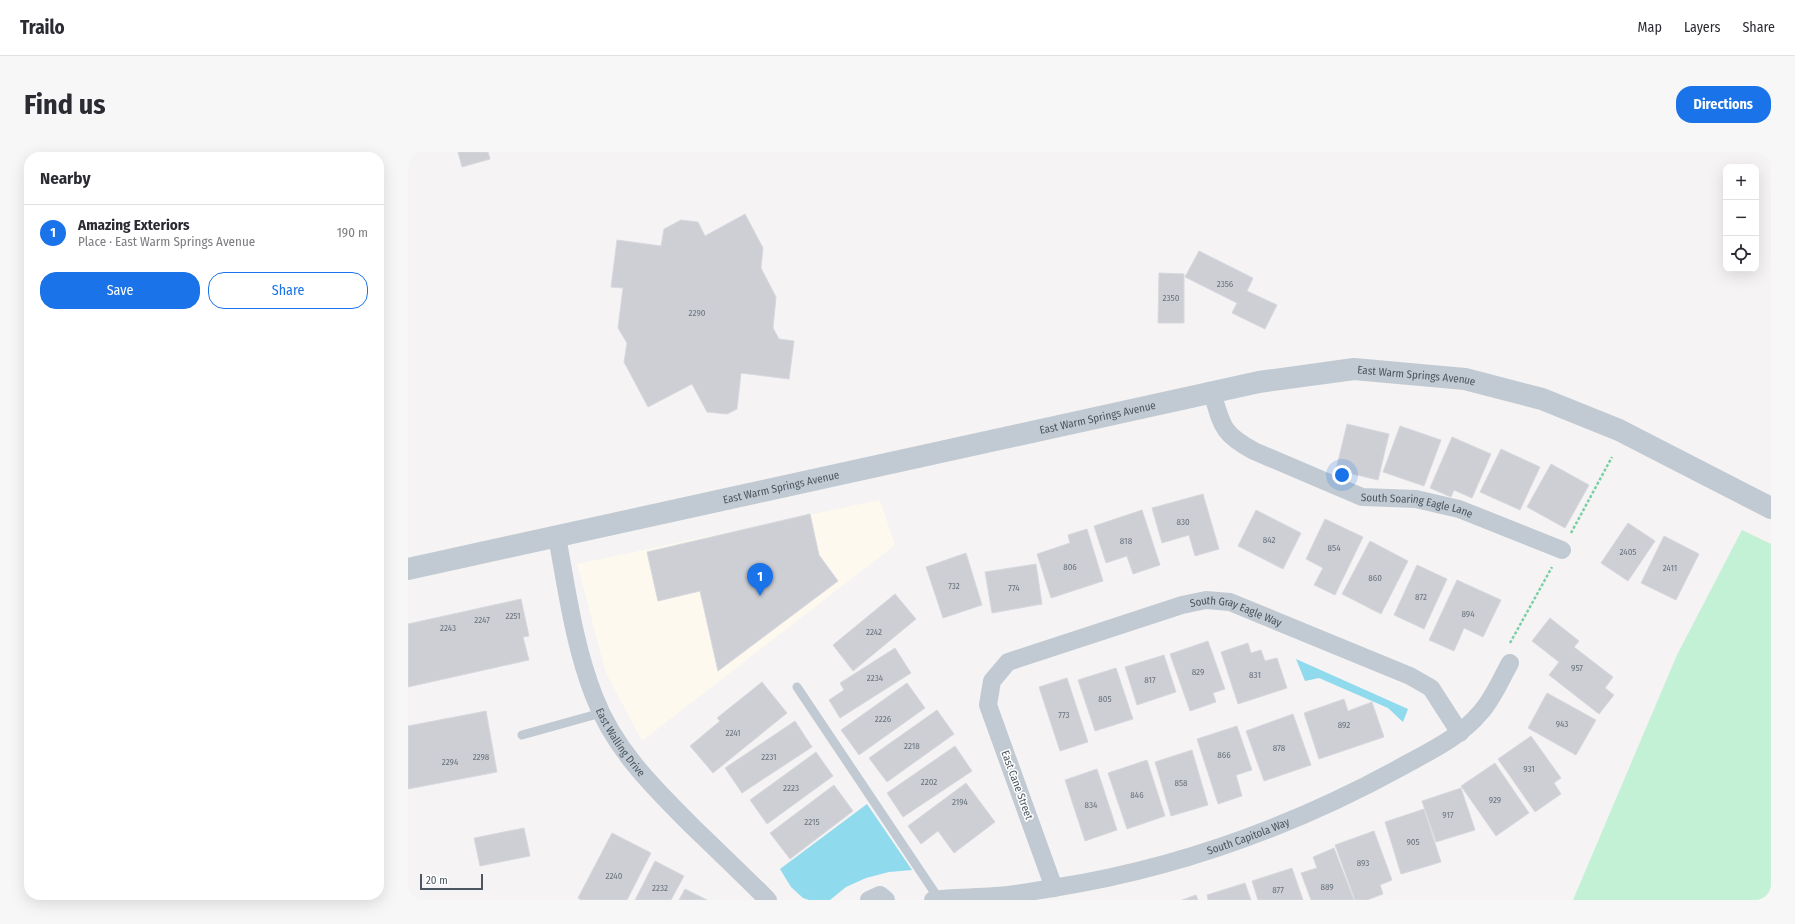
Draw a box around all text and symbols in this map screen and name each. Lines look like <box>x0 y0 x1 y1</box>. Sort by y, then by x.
text: Trailo <box>20 16 65 39</box>
text: Map <box>1638 19 1662 36</box>
text: Layers <box>1684 19 1720 36</box>
text: Share <box>1742 19 1775 36</box>
button: Directions <box>1676 86 1771 123</box>
text: Find us <box>24 88 106 121</box>
map controls <box>1723 164 1759 272</box>
button: + <box>1723 164 1759 200</box>
text: Nearby <box>40 168 91 189</box>
button: − <box>1723 200 1759 236</box>
text: Amazing Exteriors <box>78 216 190 234</box>
text: 1 <box>50 225 56 240</box>
text: 190 m <box>337 225 368 240</box>
text: Place · East Warm Springs Avenue <box>78 234 255 249</box>
button: locate <box>1723 236 1759 272</box>
button: Save <box>40 272 200 309</box>
button: Share <box>208 272 368 309</box>
house number: 2356 <box>1217 279 1234 289</box>
house number: 2350 <box>1163 293 1180 303</box>
house number: 2290 <box>689 308 706 318</box>
street label: East Warm Springs Avenue <box>1357 363 1477 388</box>
street label: East Warm Springs Avenue <box>1038 398 1157 437</box>
your location <box>1332 465 1352 485</box>
street label: East Warm Springs Avenue <box>722 468 840 506</box>
street label: South Soaring Eagle Lane <box>1361 490 1475 520</box>
house number: 830 <box>1176 517 1190 527</box>
house number: 842 <box>1263 535 1275 545</box>
house number: 818 <box>1120 536 1133 546</box>
house number: 854 <box>1328 543 1341 553</box>
house number: 2405 <box>1620 547 1636 557</box>
house number: 806 <box>1063 562 1077 572</box>
pin: 1 <box>747 563 773 596</box>
house number: 2411 <box>1663 563 1677 573</box>
house number: 860 <box>1368 573 1382 583</box>
house number: 732 <box>948 581 960 591</box>
house number: 774 <box>1008 583 1020 593</box>
house number: 872 <box>1415 592 1427 602</box>
street label: South Gray Eagle Way <box>1189 593 1284 629</box>
house number: 894 <box>1461 609 1475 619</box>
house number: 2251 <box>505 611 521 621</box>
house number: 2247 <box>474 615 490 625</box>
house number: 2243 <box>440 623 456 633</box>
house number: 2242 <box>866 627 882 637</box>
house number: 957 <box>1571 663 1583 673</box>
house number: 829 <box>1192 667 1204 677</box>
house number: 831 <box>1249 670 1261 680</box>
house number: 2234 <box>867 673 884 683</box>
house number: 817 <box>1144 675 1156 685</box>
house number: 805 <box>1098 694 1112 704</box>
street label: East Walling Drive <box>593 706 648 779</box>
house number: 773 <box>1058 710 1070 720</box>
house number: 2226 <box>875 714 892 724</box>
house number: 943 <box>1556 719 1568 729</box>
house number: 892 <box>1338 720 1350 730</box>
house number: 2241 <box>725 728 741 738</box>
house number: 2218 <box>904 741 920 751</box>
house number: 878 <box>1273 743 1286 753</box>
street label: East Cane Street <box>998 749 1036 822</box>
house number: 866 <box>1217 750 1231 760</box>
house number: 2298 <box>473 752 490 762</box>
house number: 2231 <box>761 752 777 762</box>
house number: 2294 <box>442 757 459 767</box>
house number: 931 <box>1523 764 1535 774</box>
house number: 2202 <box>921 777 937 787</box>
house number: 858 <box>1174 778 1188 788</box>
house number: 2223 <box>783 783 799 793</box>
house number: 846 <box>1130 790 1144 800</box>
house number: 929 <box>1489 795 1501 805</box>
house number: 2194 <box>952 797 969 807</box>
house number: 834 <box>1085 800 1098 810</box>
house number: 917 <box>1442 810 1454 820</box>
street label: South Capitola Way <box>1205 815 1291 857</box>
house number: 2215 <box>804 817 820 827</box>
house number: 905 <box>1406 837 1420 847</box>
house number: 893 <box>1357 858 1369 868</box>
house number: 2240 <box>606 871 623 881</box>
scale bar <box>420 872 483 891</box>
text: 20 m <box>426 874 448 887</box>
house number: 889 <box>1320 882 1334 892</box>
house number: 2232 <box>652 883 668 893</box>
house number: 877 <box>1272 885 1284 895</box>

